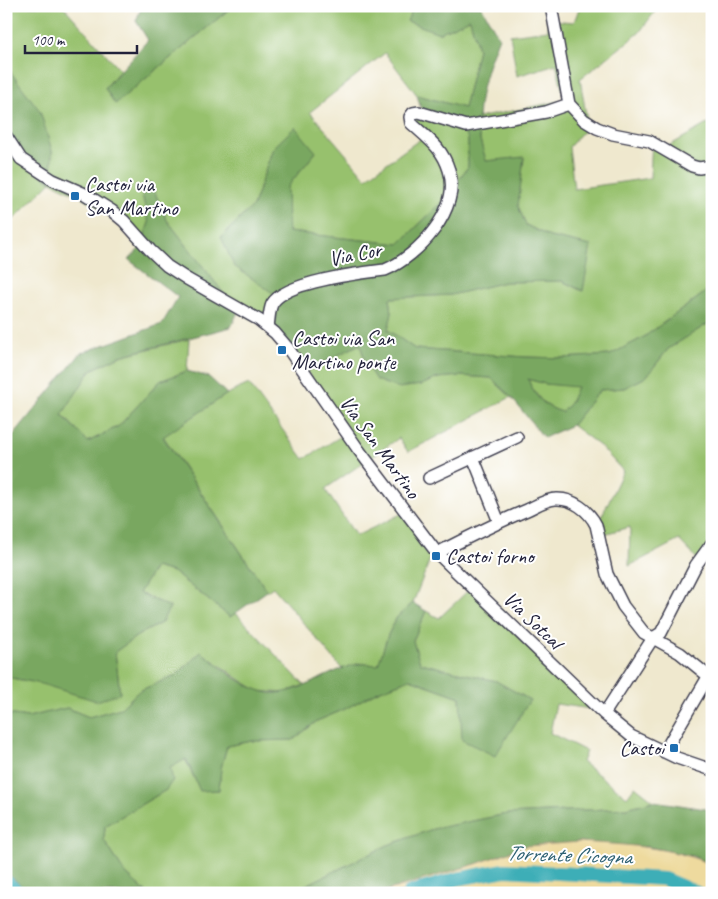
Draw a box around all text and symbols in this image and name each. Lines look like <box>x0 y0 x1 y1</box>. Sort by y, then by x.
scale bar <box>25 22 138 54</box>
text: 100 m <box>32 31 66 50</box>
place label: Castoi via San Martino <box>85 171 179 221</box>
marker: Castoi via San Martino <box>69 190 81 202</box>
street label: Via Cor <box>327 236 386 272</box>
place label: Castoi via San Martino ponte <box>292 325 396 375</box>
marker: Castoi via San Martino ponte <box>276 344 288 356</box>
street label: Via San Martino <box>334 391 427 505</box>
place label: Castoi forno <box>446 543 536 569</box>
marker: Castoi forno <box>430 550 442 562</box>
street label: Via Sotcal <box>498 586 571 657</box>
place label: Castoi <box>619 735 667 761</box>
marker: Castoi <box>668 742 680 754</box>
water label: Torrente Cicogna <box>506 839 635 871</box>

